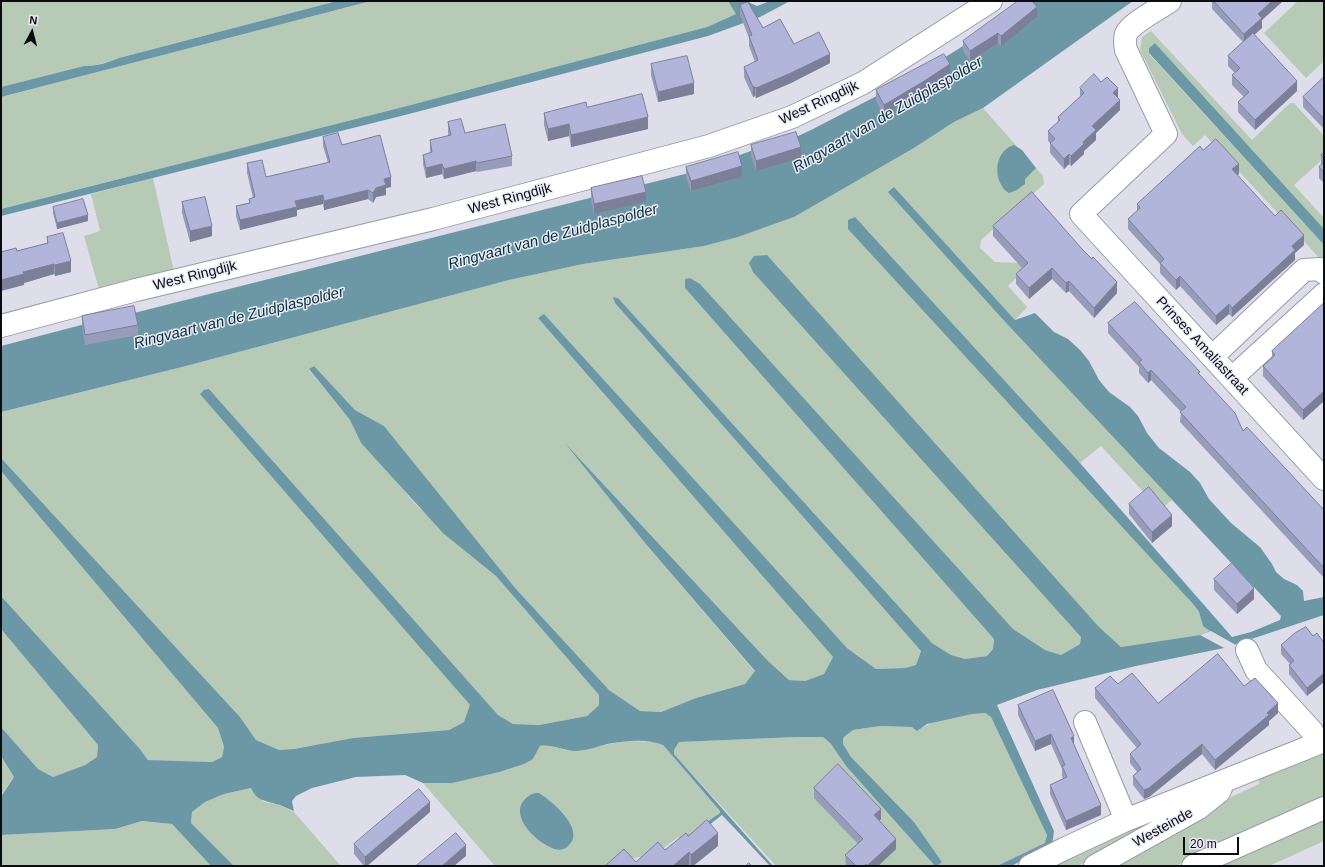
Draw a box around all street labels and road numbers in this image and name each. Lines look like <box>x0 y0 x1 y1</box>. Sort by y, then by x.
street label: West Ringdijk <box>777 77 861 129</box>
street label: West Ringdijk <box>467 180 553 218</box>
street label: West Ringdijk <box>152 258 238 294</box>
street label: Prinses Amaliastraat <box>1152 293 1252 399</box>
street label: Westeinde <box>1130 805 1196 851</box>

